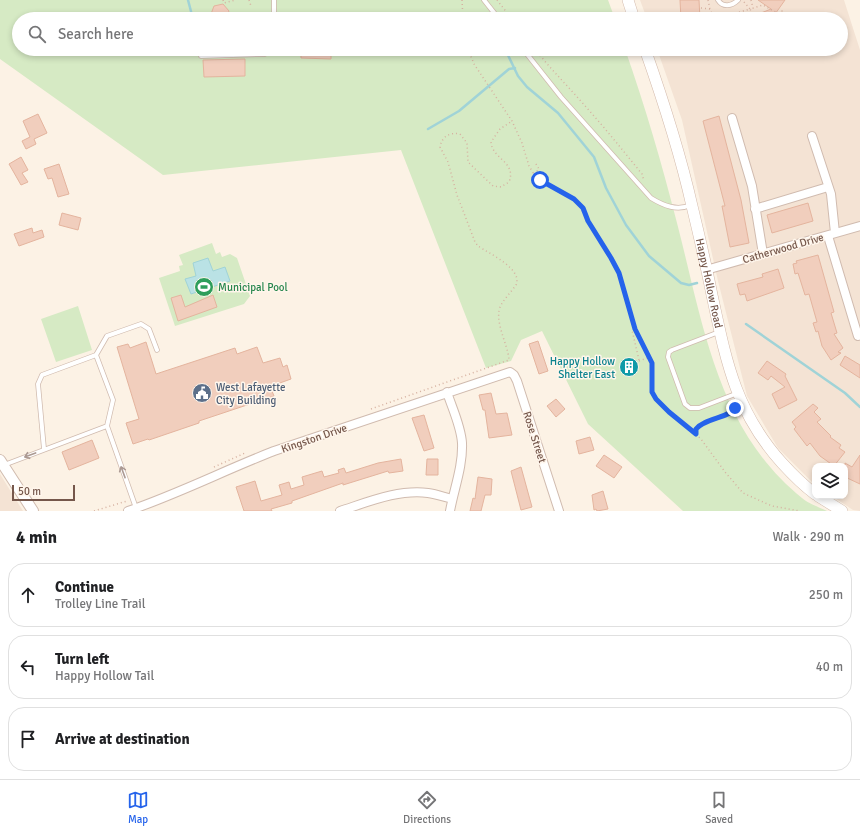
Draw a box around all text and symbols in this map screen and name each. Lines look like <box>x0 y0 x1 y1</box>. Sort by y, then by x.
search box <box>12 12 848 56</box>
icon: search <box>26 23 48 45</box>
text: Search here <box>58 25 134 43</box>
route start <box>531 171 549 189</box>
street label: Catherwood Drive <box>741 231 825 266</box>
street label: Happy Hollow Road <box>693 237 725 329</box>
sports icon: Municipal Pool <box>193 276 215 298</box>
place label: Municipal Pool <box>218 281 288 294</box>
place label: Happy Hollow Shelter East <box>550 355 615 381</box>
building icon: Happy Hollow Shelter East <box>618 356 640 378</box>
place label: West Lafayette City Building <box>216 381 285 407</box>
public building icon: West Lafayette City Building <box>191 382 213 404</box>
route end <box>726 399 744 417</box>
street label: Rose Street <box>520 410 549 465</box>
street label: Kingston Drive <box>280 421 349 456</box>
one-way arrow <box>25 451 37 459</box>
map controls <box>812 463 848 499</box>
button: layers <box>812 463 848 499</box>
one-way arrow <box>119 466 127 478</box>
scale bar <box>12 483 75 502</box>
text: 50 m <box>18 485 41 498</box>
text: 4 min <box>16 527 57 548</box>
text: Walk · 290 m <box>773 529 844 545</box>
text: Continue <box>55 578 114 596</box>
icon: ahead <box>17 584 39 606</box>
text: 250 m <box>809 587 843 603</box>
text: Trolley Line Trail <box>55 596 146 612</box>
text: Turn left <box>55 650 109 668</box>
icon: left <box>17 656 39 678</box>
text: 40 m <box>816 659 843 675</box>
text: Happy Hollow Tail <box>55 668 154 684</box>
icon: arrive <box>17 728 39 750</box>
text: Arrive at destination <box>55 730 190 748</box>
tab: Map <box>127 789 149 826</box>
tab: Directions <box>403 789 451 826</box>
tab: Saved <box>705 789 733 826</box>

